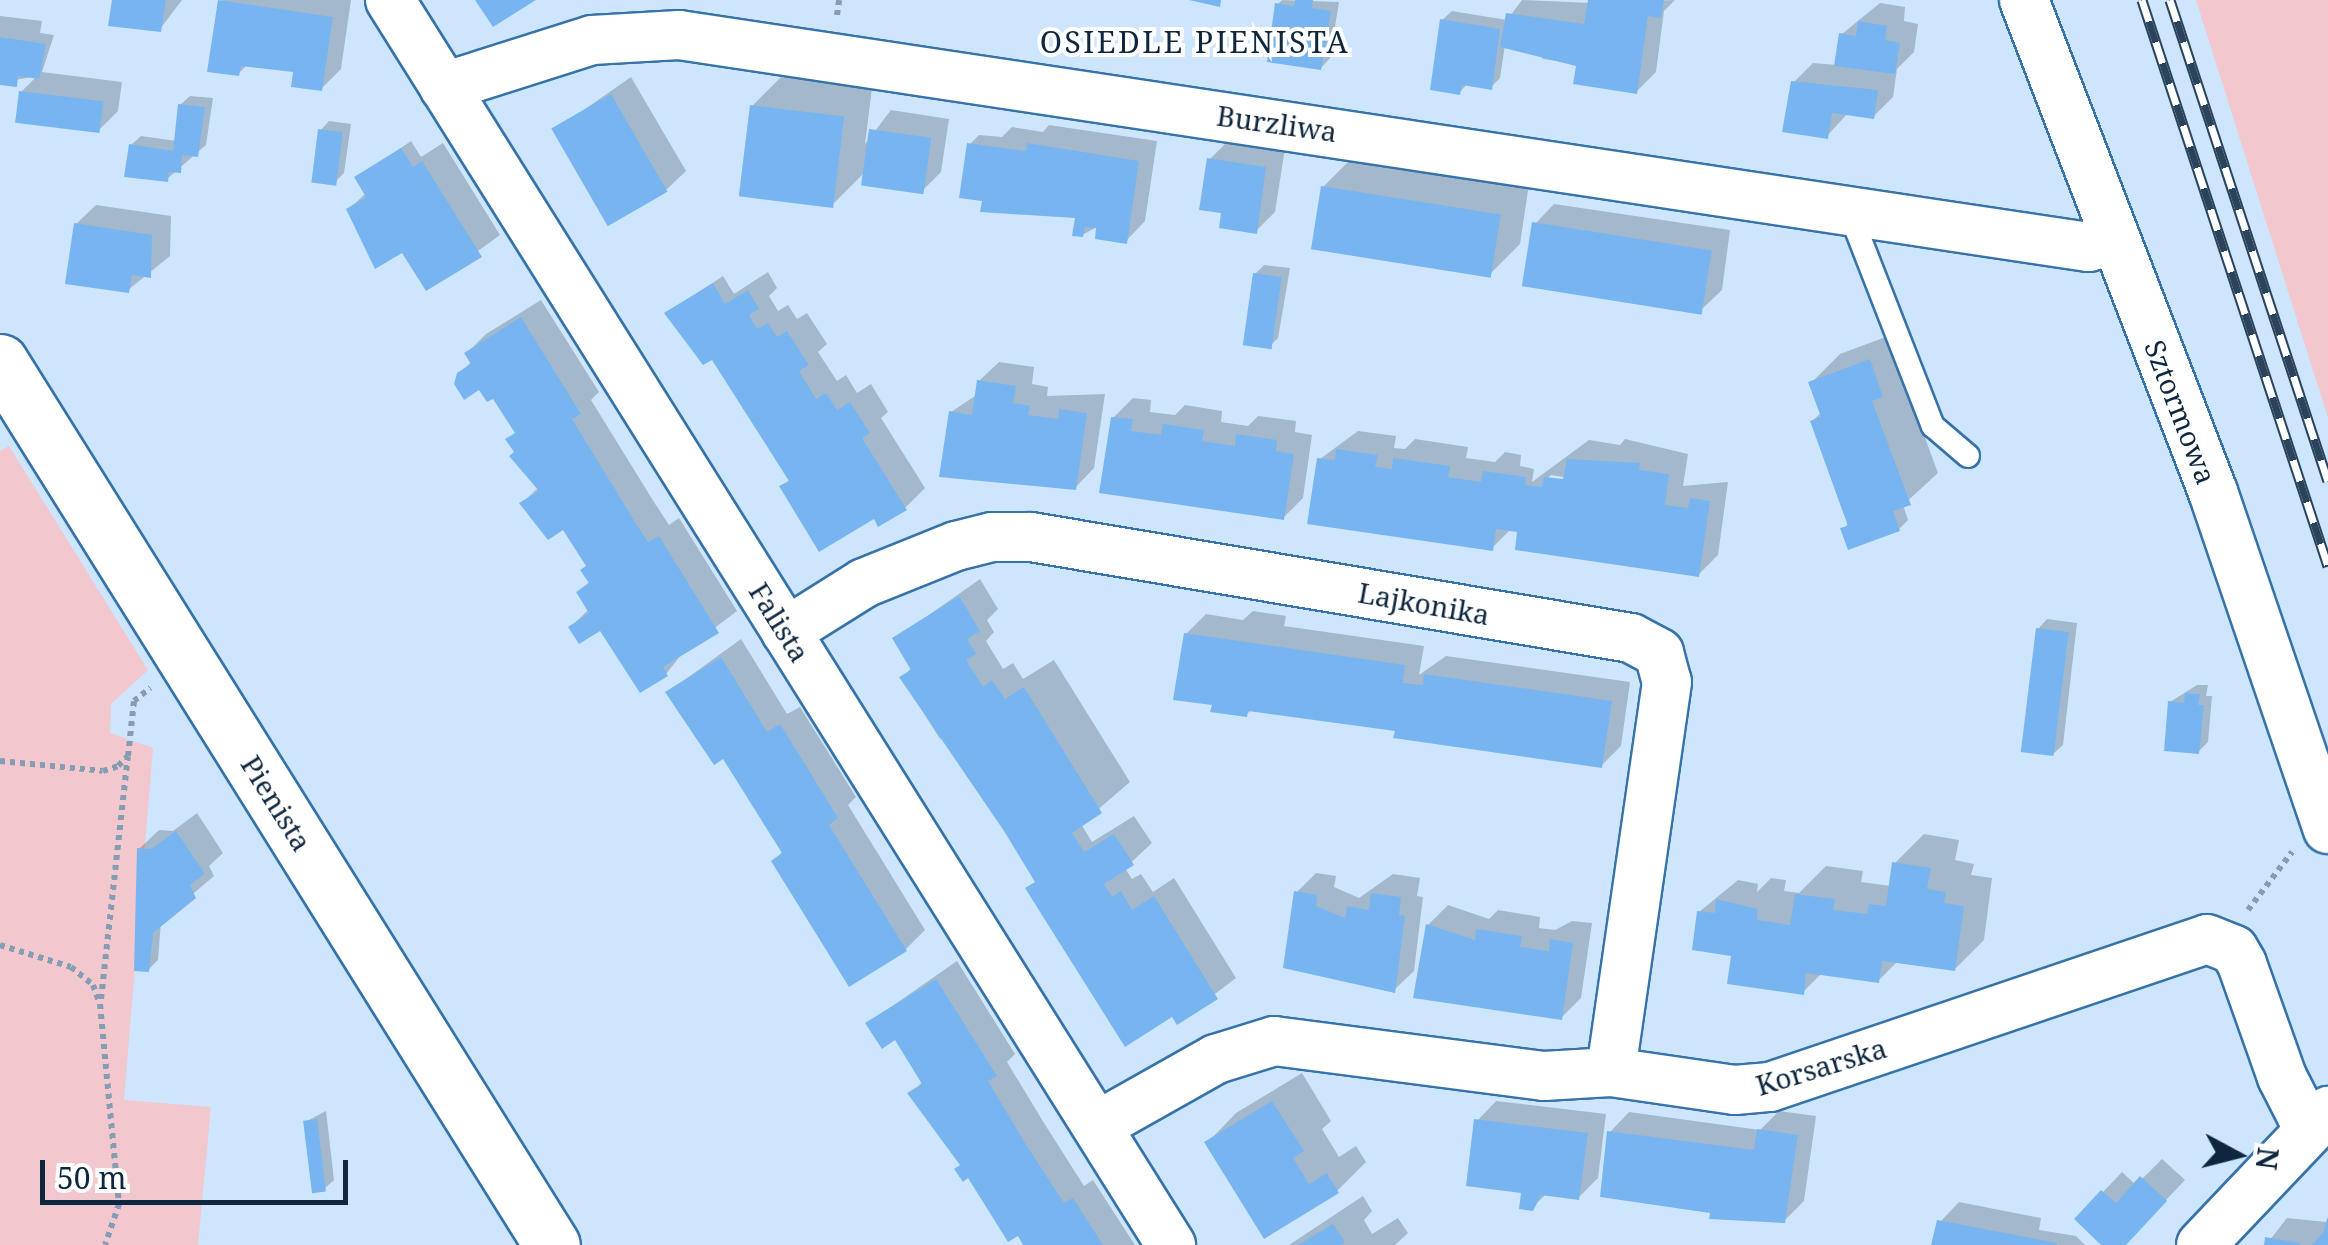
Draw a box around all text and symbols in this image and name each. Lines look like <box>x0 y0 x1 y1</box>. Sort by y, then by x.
district label: OSIEDLE PIENISTA <box>1040 24 1350 60</box>
street label: Burzliwa <box>1215 98 1339 148</box>
street label: Sztormowa <box>2138 335 2224 489</box>
street label: Lajkonika <box>1356 575 1492 631</box>
street label: Falista <box>743 576 817 668</box>
street label: Pienista <box>235 749 319 857</box>
street label: Korsarska <box>1752 1030 1890 1102</box>
north arrow <box>2188 1105 2288 1205</box>
scale bar <box>45 1140 352 1202</box>
text: N <box>2248 1145 2288 1172</box>
text: 50 m <box>57 1157 127 1198</box>

